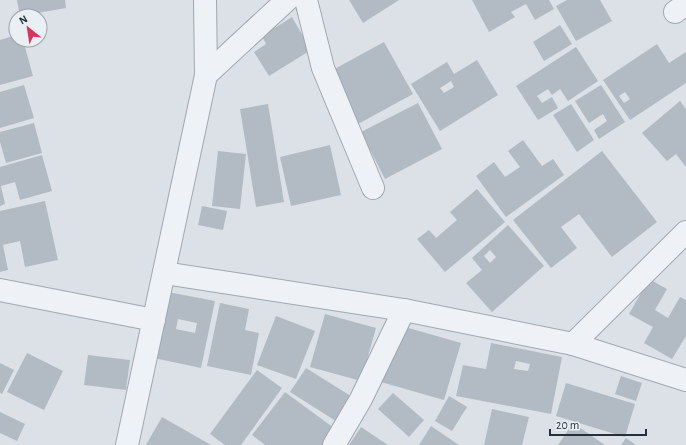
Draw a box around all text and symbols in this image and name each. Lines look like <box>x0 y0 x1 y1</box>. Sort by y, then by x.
north arrow <box>8 8 48 48</box>
text: N <box>17 13 29 26</box>
scale bar <box>550 411 646 437</box>
text: 20 m <box>556 419 579 431</box>

